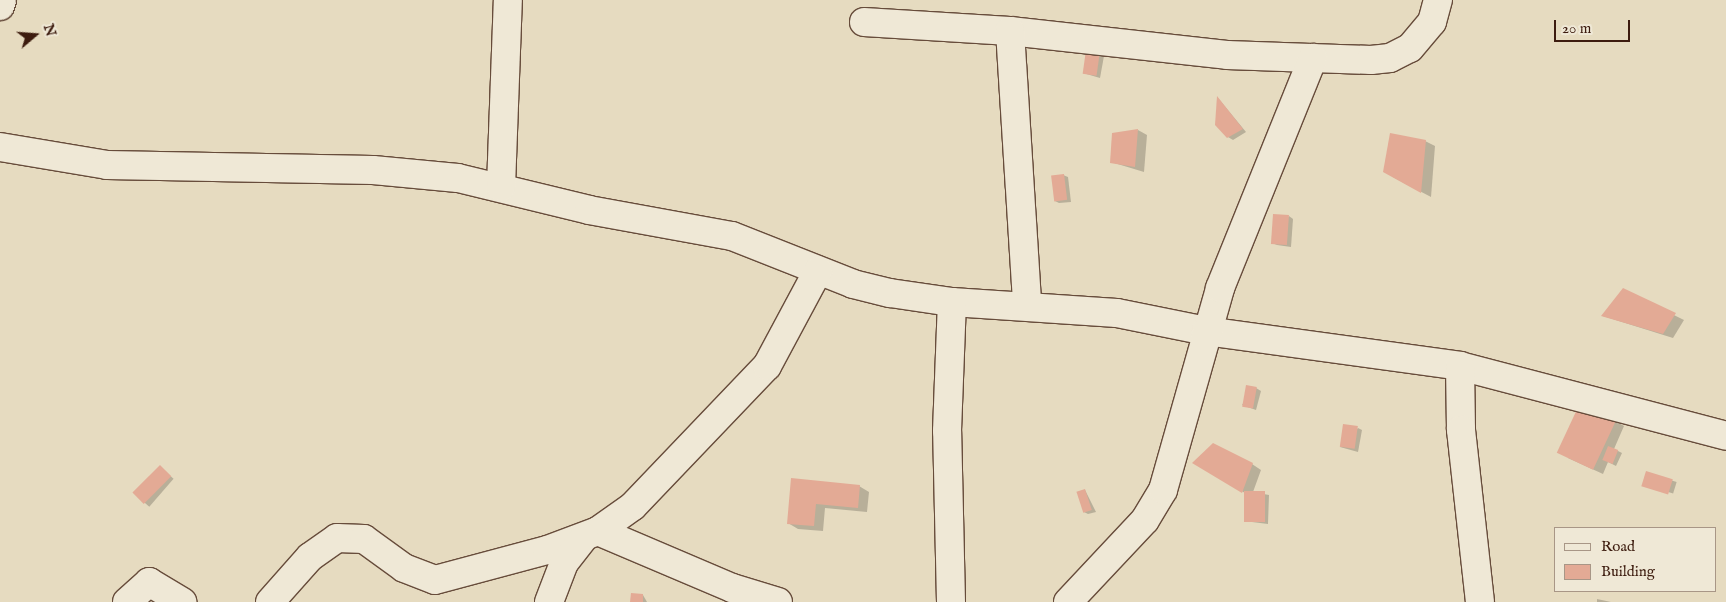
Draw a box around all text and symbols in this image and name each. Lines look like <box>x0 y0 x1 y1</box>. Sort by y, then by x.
north arrow <box>10 10 60 60</box>
scale bar <box>1556 10 1632 42</box>
text: 20 m <box>1562 19 1591 38</box>
text: N <box>39 22 60 39</box>
legend <box>1554 527 1716 592</box>
text: Road <box>1601 537 1635 556</box>
text: Building <box>1601 562 1655 581</box>

